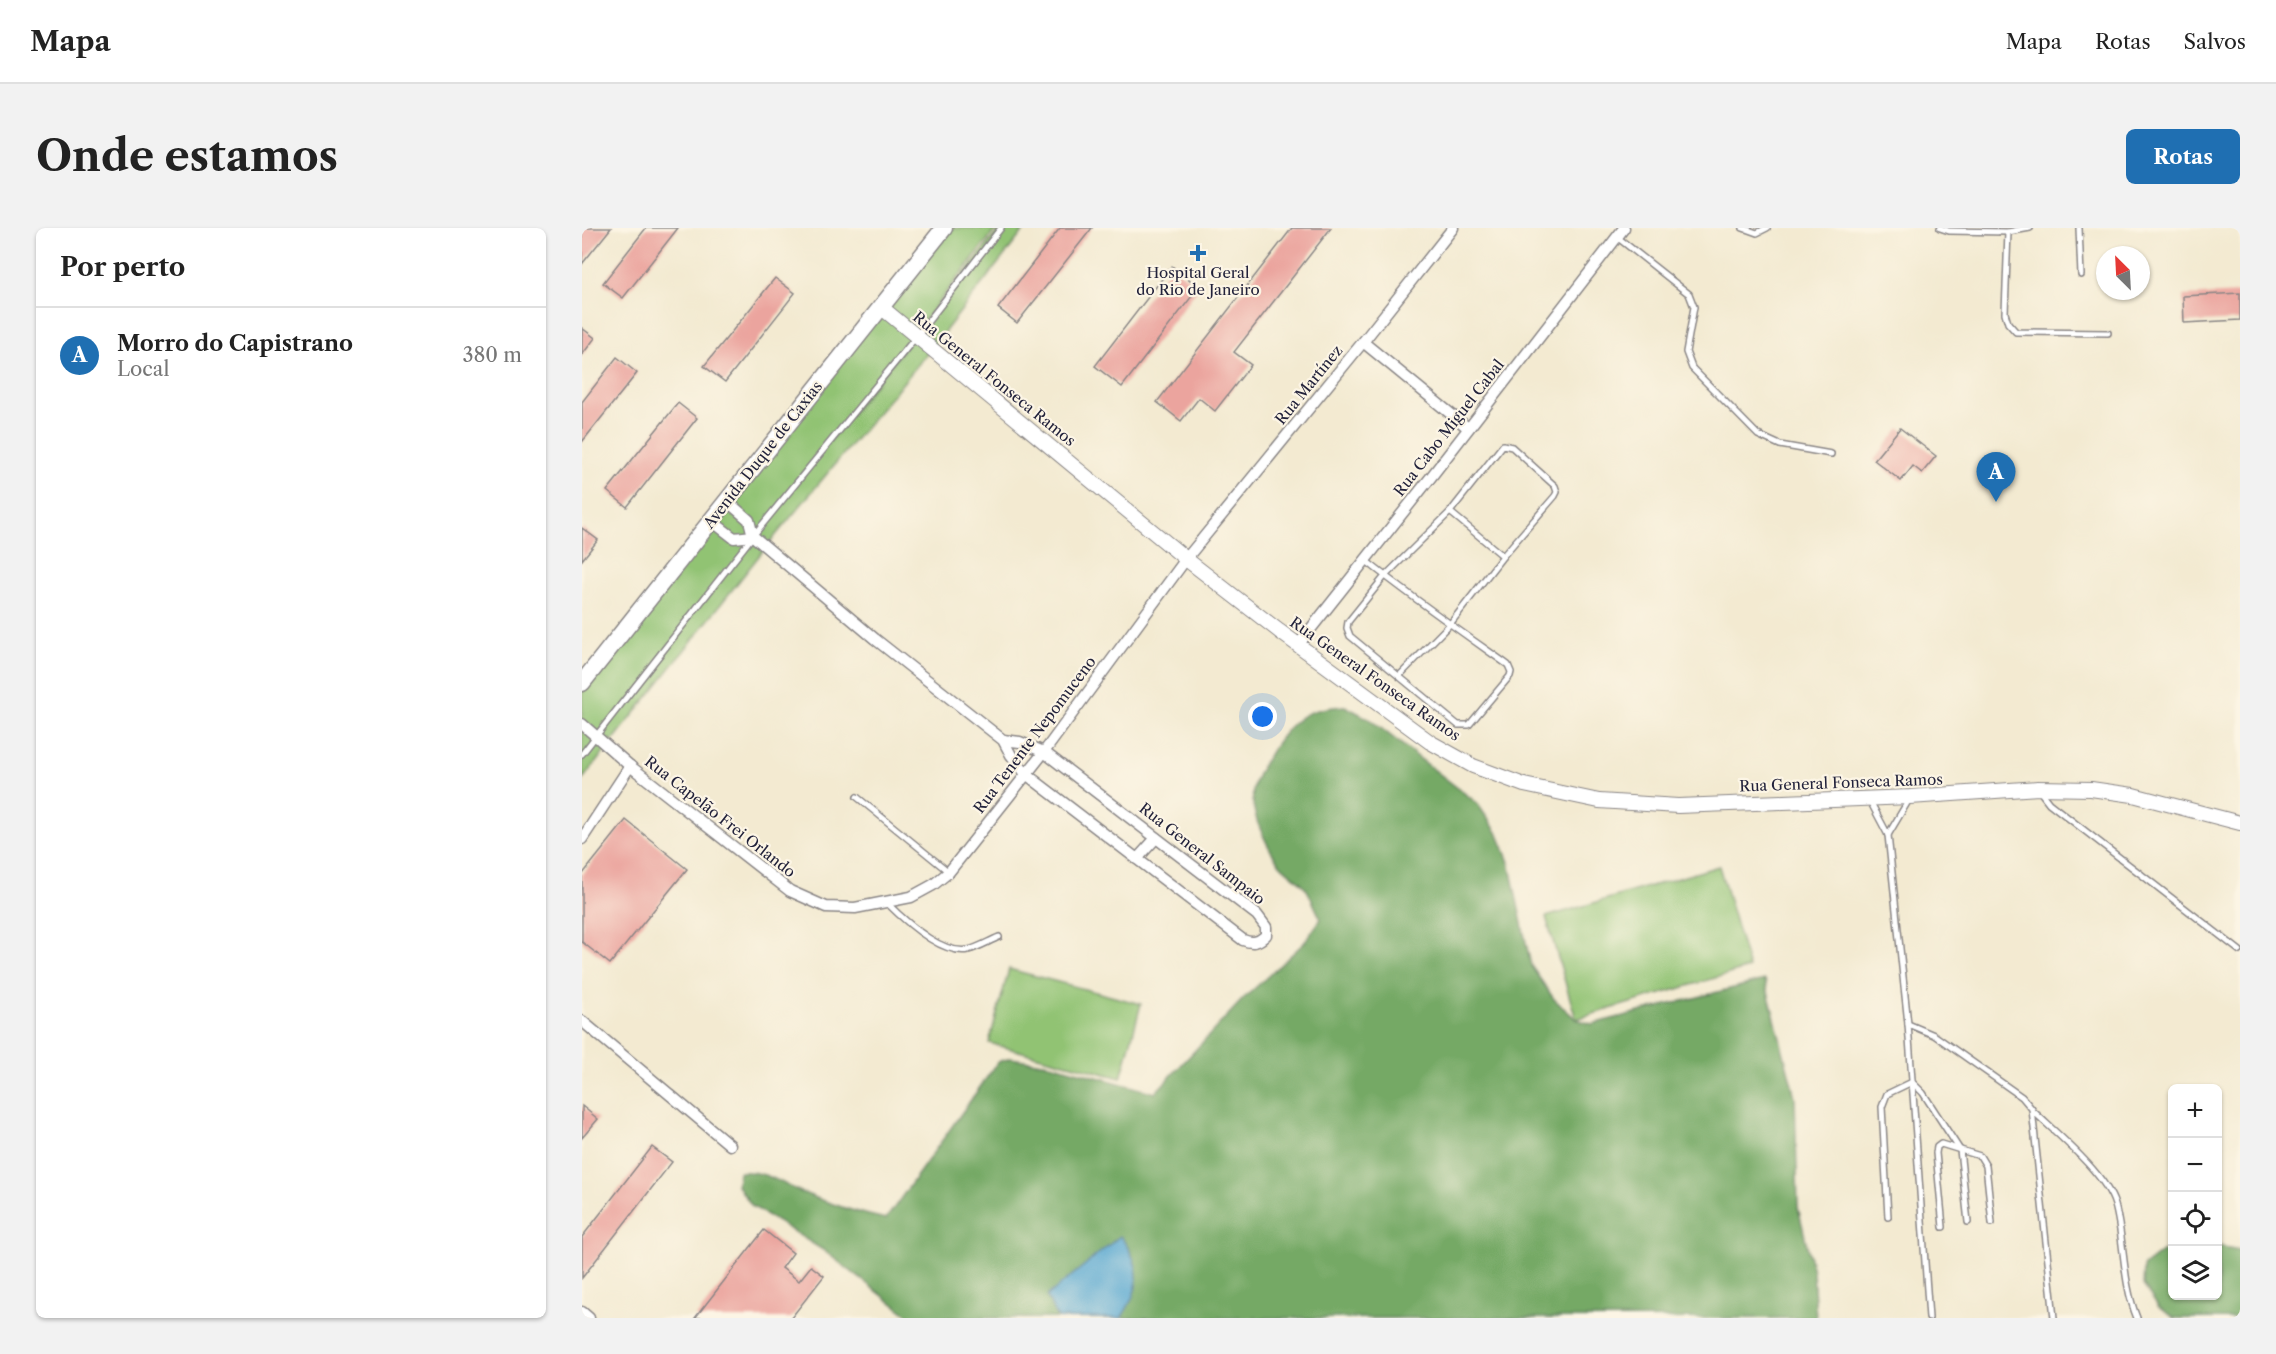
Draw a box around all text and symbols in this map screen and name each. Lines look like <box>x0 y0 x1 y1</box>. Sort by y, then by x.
text: Mapa <box>30 24 111 58</box>
text: Mapa <box>2006 29 2062 54</box>
text: Rotas <box>2095 29 2151 54</box>
text: Salvos <box>2184 29 2246 54</box>
button: Rotas <box>2126 129 2240 184</box>
text: Onde estamos <box>36 130 338 182</box>
marker: Hospital Geral do Rio de Janeiro <box>1189 244 1207 262</box>
north arrow <box>2096 246 2150 300</box>
text: Por perto <box>60 251 185 283</box>
place label: Hospital Geral do Rio de Janeiro <box>1136 263 1260 299</box>
street label: Rua General Fonseca Ramos <box>909 307 1079 450</box>
text: Morro do Capistrano <box>117 330 353 357</box>
street label: Rua Martínez <box>1271 341 1347 428</box>
text: A <box>72 343 87 367</box>
text: 380 m <box>463 343 522 367</box>
street label: Rua Cabo Miguel Cabal <box>1389 355 1508 500</box>
text: Local <box>117 357 169 381</box>
street label: Avenida Duque de Caxias <box>698 377 826 533</box>
pin: A <box>1976 452 2016 502</box>
street label: Rua General Fonseca Ramos <box>1286 612 1464 745</box>
street label: Rua Tenente Nepomuceno <box>969 652 1100 817</box>
your location <box>1248 702 1277 731</box>
street label: Rua Capelão Frei Orlando <box>641 752 800 881</box>
street label: Rua General Fonseca Ramos <box>1739 769 1943 796</box>
street label: Rua General Sampaio <box>1136 799 1269 909</box>
map controls <box>2168 1084 2222 1300</box>
button: + <box>2168 1084 2222 1138</box>
button: − <box>2168 1138 2222 1192</box>
button: locate <box>2168 1192 2222 1246</box>
button: layers <box>2168 1246 2222 1300</box>

